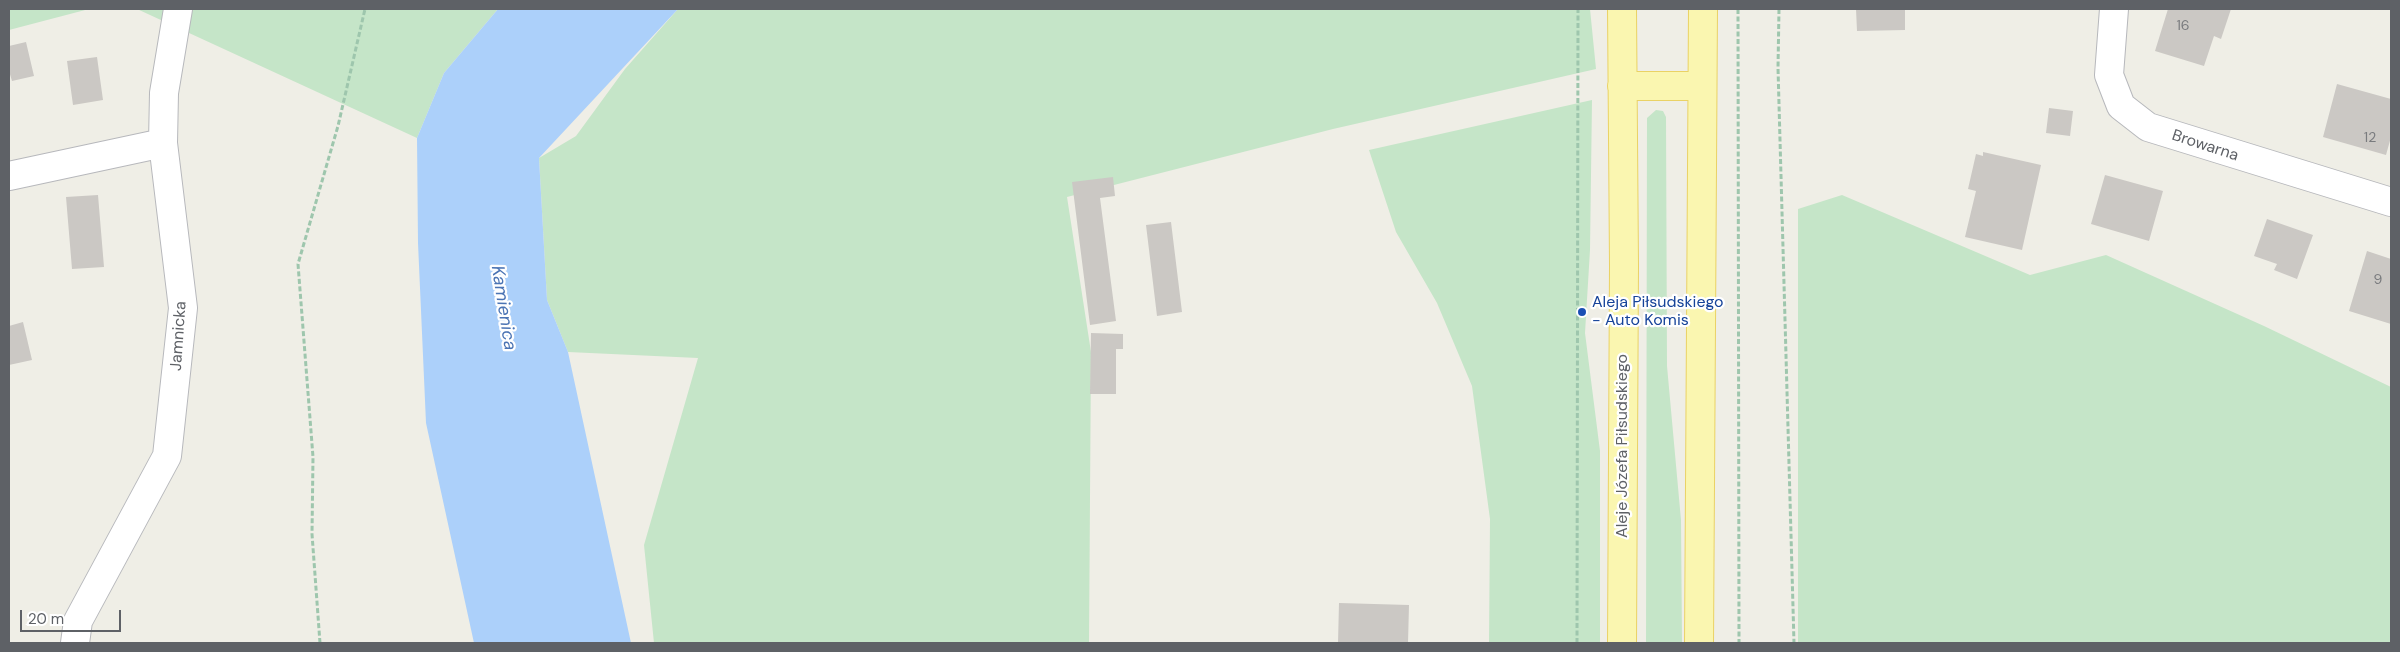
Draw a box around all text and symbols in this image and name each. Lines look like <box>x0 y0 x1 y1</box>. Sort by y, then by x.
house number: 16 <box>2176 18 2190 34</box>
street label: Browarna <box>2169 126 2241 166</box>
house number: 12 <box>2364 130 2376 146</box>
water label: Kamienica <box>486 264 520 352</box>
house number: 9 <box>2374 272 2382 288</box>
place label: Aleja Piłsudskiego - Auto Komis <box>1592 293 1724 331</box>
street label: Jamnicka <box>167 300 191 372</box>
marker: Aleja Piłsudskiego - Auto Komis <box>1576 306 1588 318</box>
street label: Aleje Józefa Piłsudskiego <box>1613 354 1633 538</box>
scale bar <box>22 600 124 632</box>
text: 20 m <box>28 609 64 629</box>

